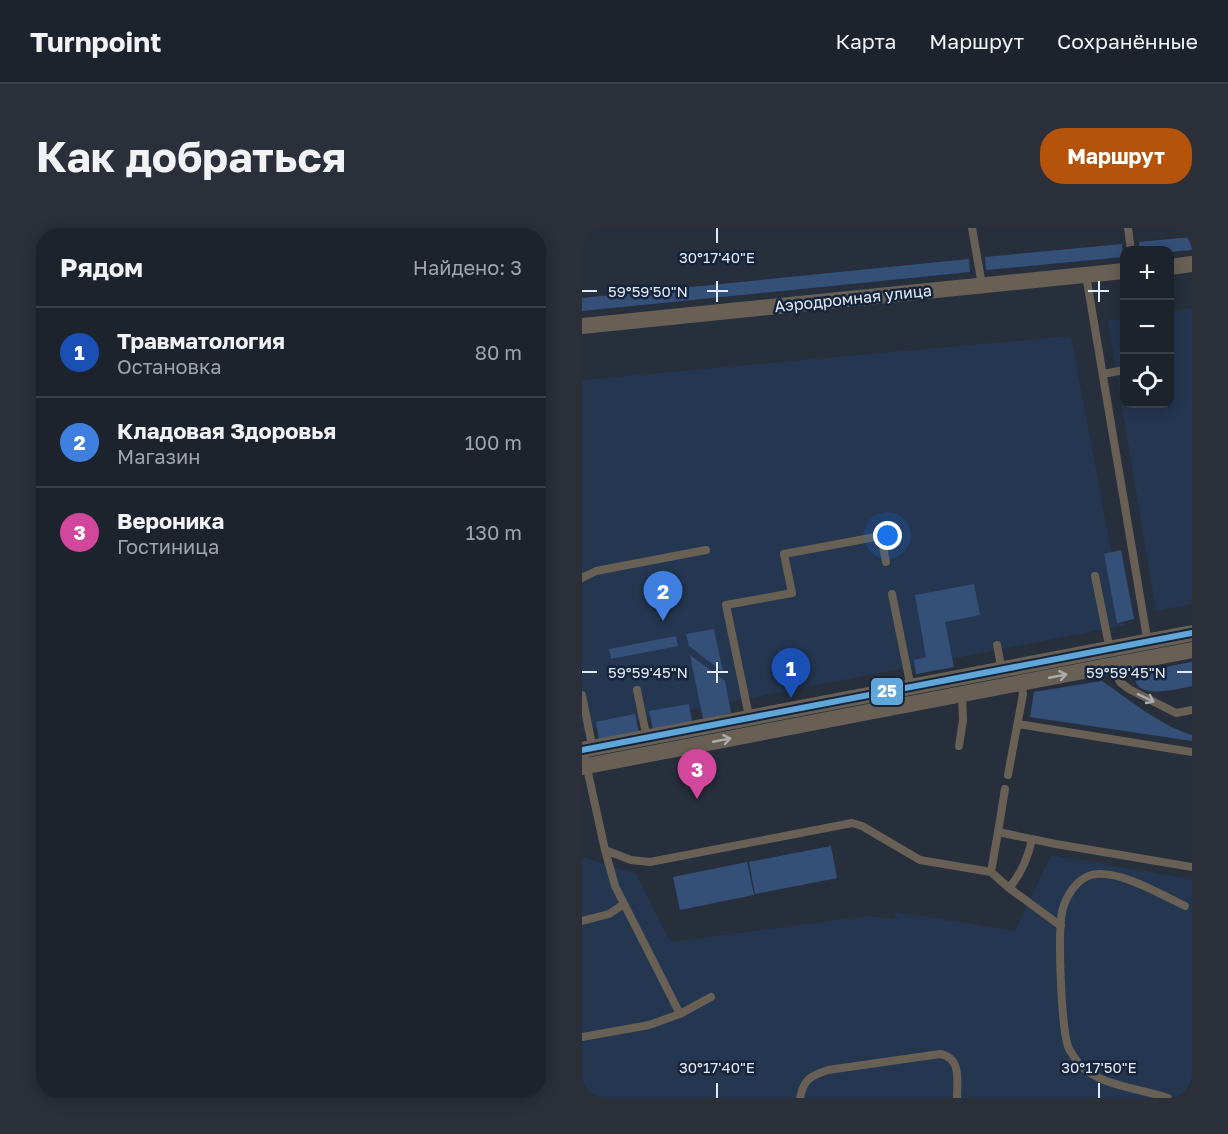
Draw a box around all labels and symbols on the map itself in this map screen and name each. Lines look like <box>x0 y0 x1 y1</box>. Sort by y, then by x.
text: 30°17'40"E <box>679 248 755 266</box>
street label: Аэродромная улица <box>773 280 933 316</box>
text: 59°59'50"N <box>608 282 688 300</box>
your location <box>873 521 902 550</box>
pin: 2 <box>644 572 682 621</box>
pin: 1 <box>772 648 810 698</box>
text: 59°59'45"N <box>608 663 688 681</box>
text: 59°59'45"N <box>1086 663 1166 681</box>
one-way arrow <box>1047 670 1067 681</box>
line badge: 25 <box>870 677 904 706</box>
text: 25 <box>877 681 897 701</box>
one-way arrow <box>1137 693 1155 704</box>
one-way arrow <box>712 734 731 745</box>
pin: 3 <box>678 750 716 799</box>
text: 30°17'40"E <box>679 1058 755 1076</box>
text: 30°17'50"E <box>1061 1058 1137 1076</box>

